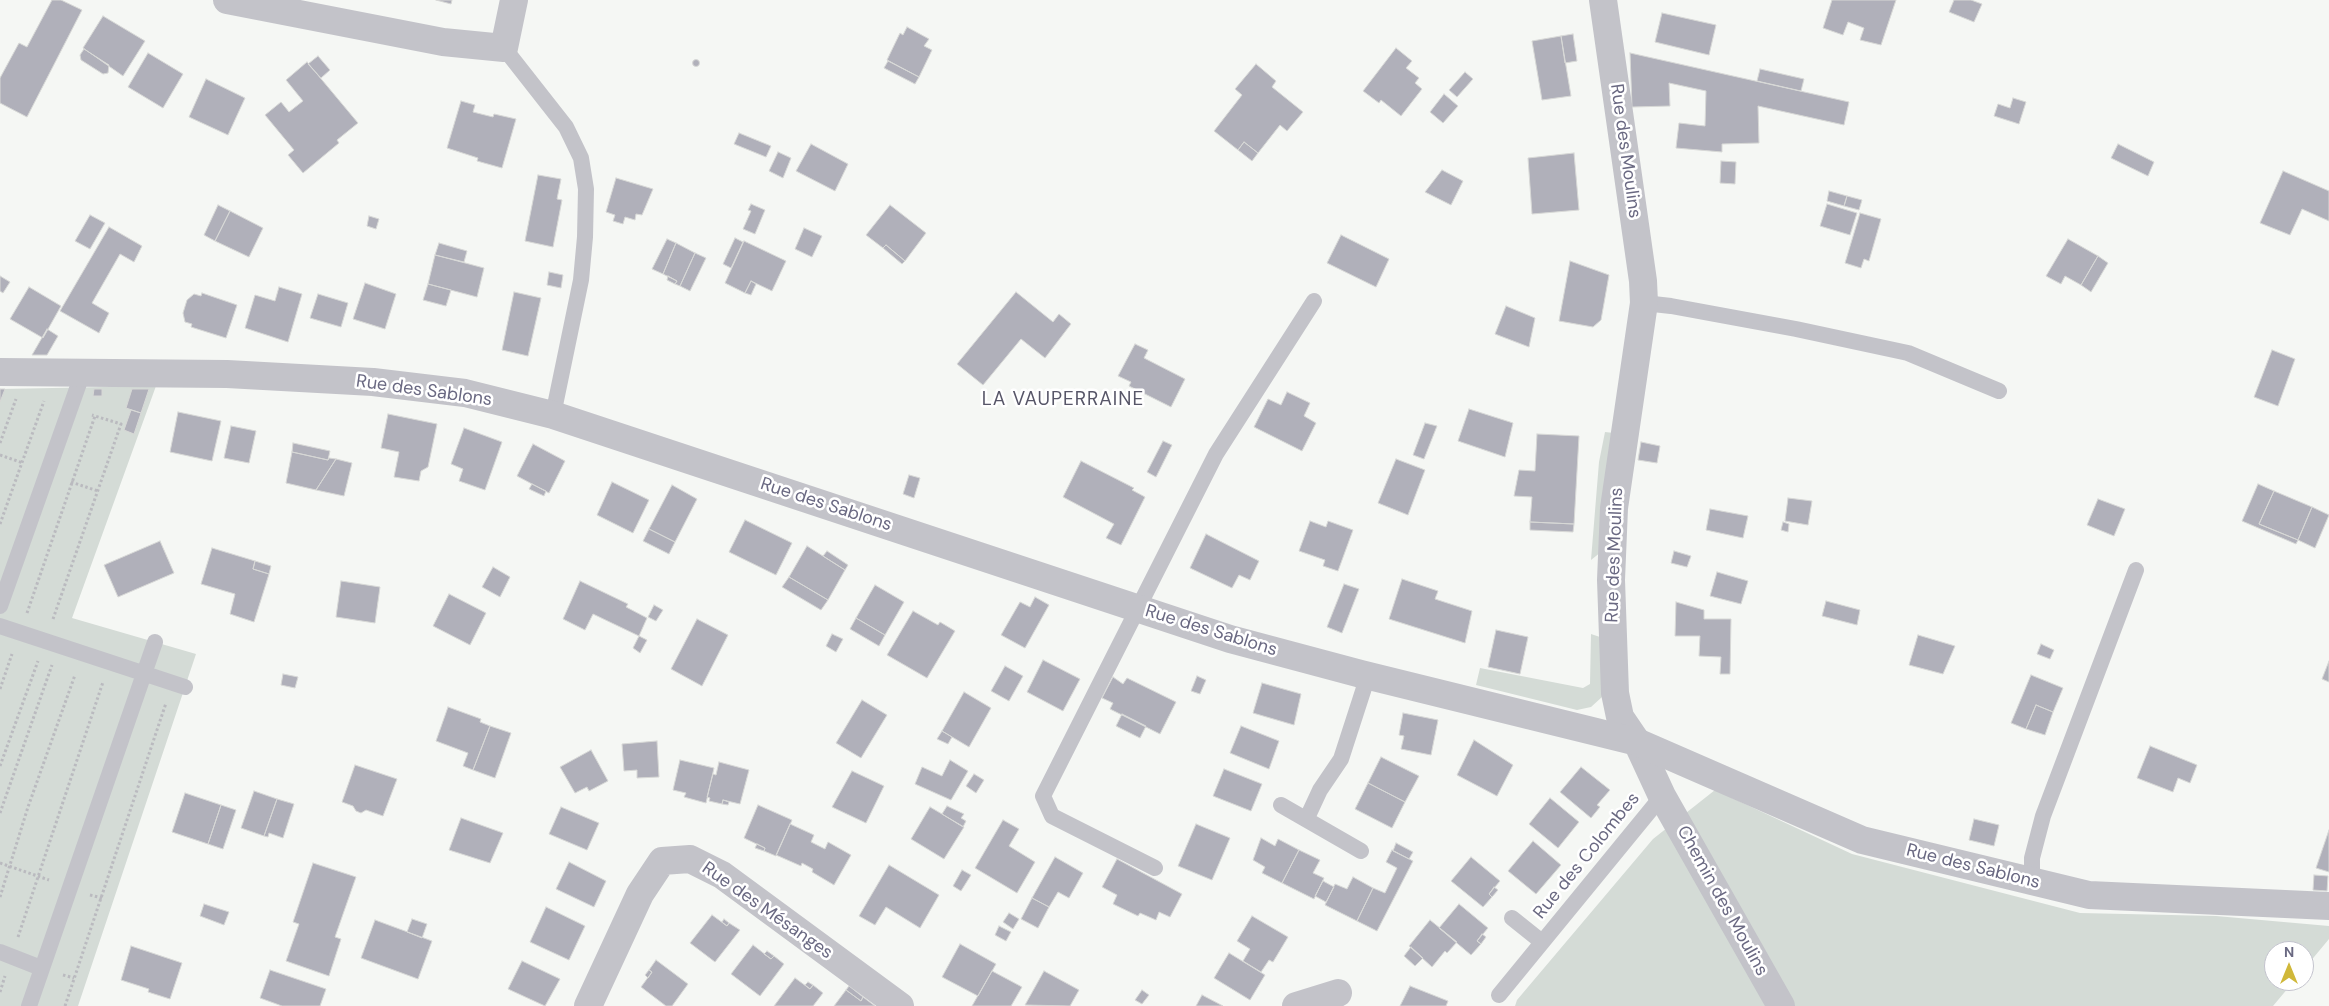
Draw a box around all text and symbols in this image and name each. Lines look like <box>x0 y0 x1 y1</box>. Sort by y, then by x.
street label: Rue des Moulins <box>1605 83 1645 219</box>
street label: Rue des Sablons <box>355 371 493 411</box>
district label: LA VAUPERRAINE <box>980 389 1146 411</box>
street label: Rue des Sablons <box>758 474 894 536</box>
street label: Rue des Moulins <box>1602 487 1628 623</box>
street label: Rue des Sablons <box>1142 601 1280 661</box>
street label: Rue des Colombes <box>1529 789 1645 923</box>
street label: Chemin des Moulins <box>1672 822 1772 980</box>
street label: Rue des Sablons <box>1904 840 2042 894</box>
street label: Rue des Mésanges <box>697 858 837 964</box>
north arrow <box>2264 941 2314 991</box>
text: N <box>2284 943 2294 961</box>

